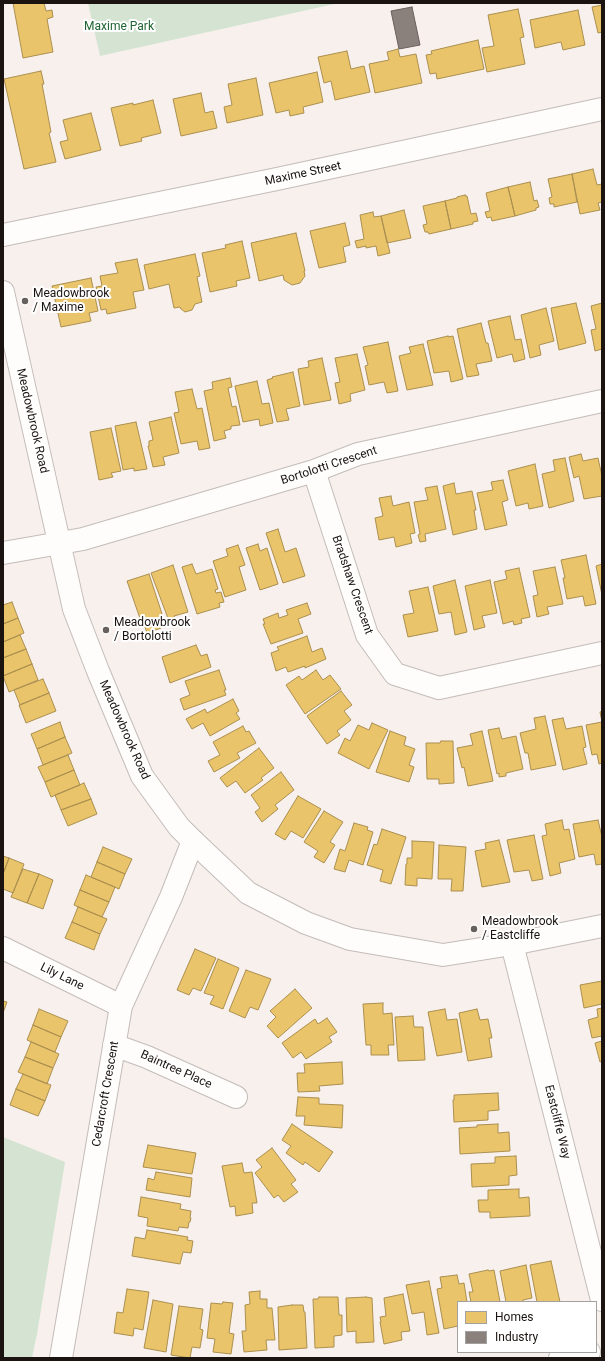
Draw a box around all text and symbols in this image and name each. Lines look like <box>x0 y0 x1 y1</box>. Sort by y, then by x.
park label: Maxime Park <box>84 20 154 34</box>
street label: Maxime Street <box>264 159 342 189</box>
place label: Meadowbrook / Maxime <box>33 287 109 315</box>
marker: Meadowbrook / Maxime <box>20 296 30 306</box>
street label: Meadowbrook Road <box>13 367 51 475</box>
street label: Bortolotti Crescent <box>279 444 379 488</box>
street label: Bradshaw Crescent <box>328 534 376 636</box>
place label: Meadowbrook / Bortolotti <box>114 616 190 644</box>
marker: Meadowbrook / Bortolotti <box>101 625 111 635</box>
street label: Meadowbrook Road <box>96 678 152 782</box>
place label: Meadowbrook / Eastcliffe <box>482 915 558 943</box>
marker: Meadowbrook / Eastcliffe <box>469 924 479 934</box>
street label: Lily Lane <box>38 960 86 994</box>
street label: Cedarcroft Crescent <box>90 1040 122 1148</box>
street label: Baintree Place <box>138 1048 214 1092</box>
street label: Eastcliffe Way <box>541 1084 573 1160</box>
legend <box>457 1301 597 1353</box>
text: Homes <box>495 1310 533 1324</box>
text: Industry <box>495 1330 538 1344</box>

